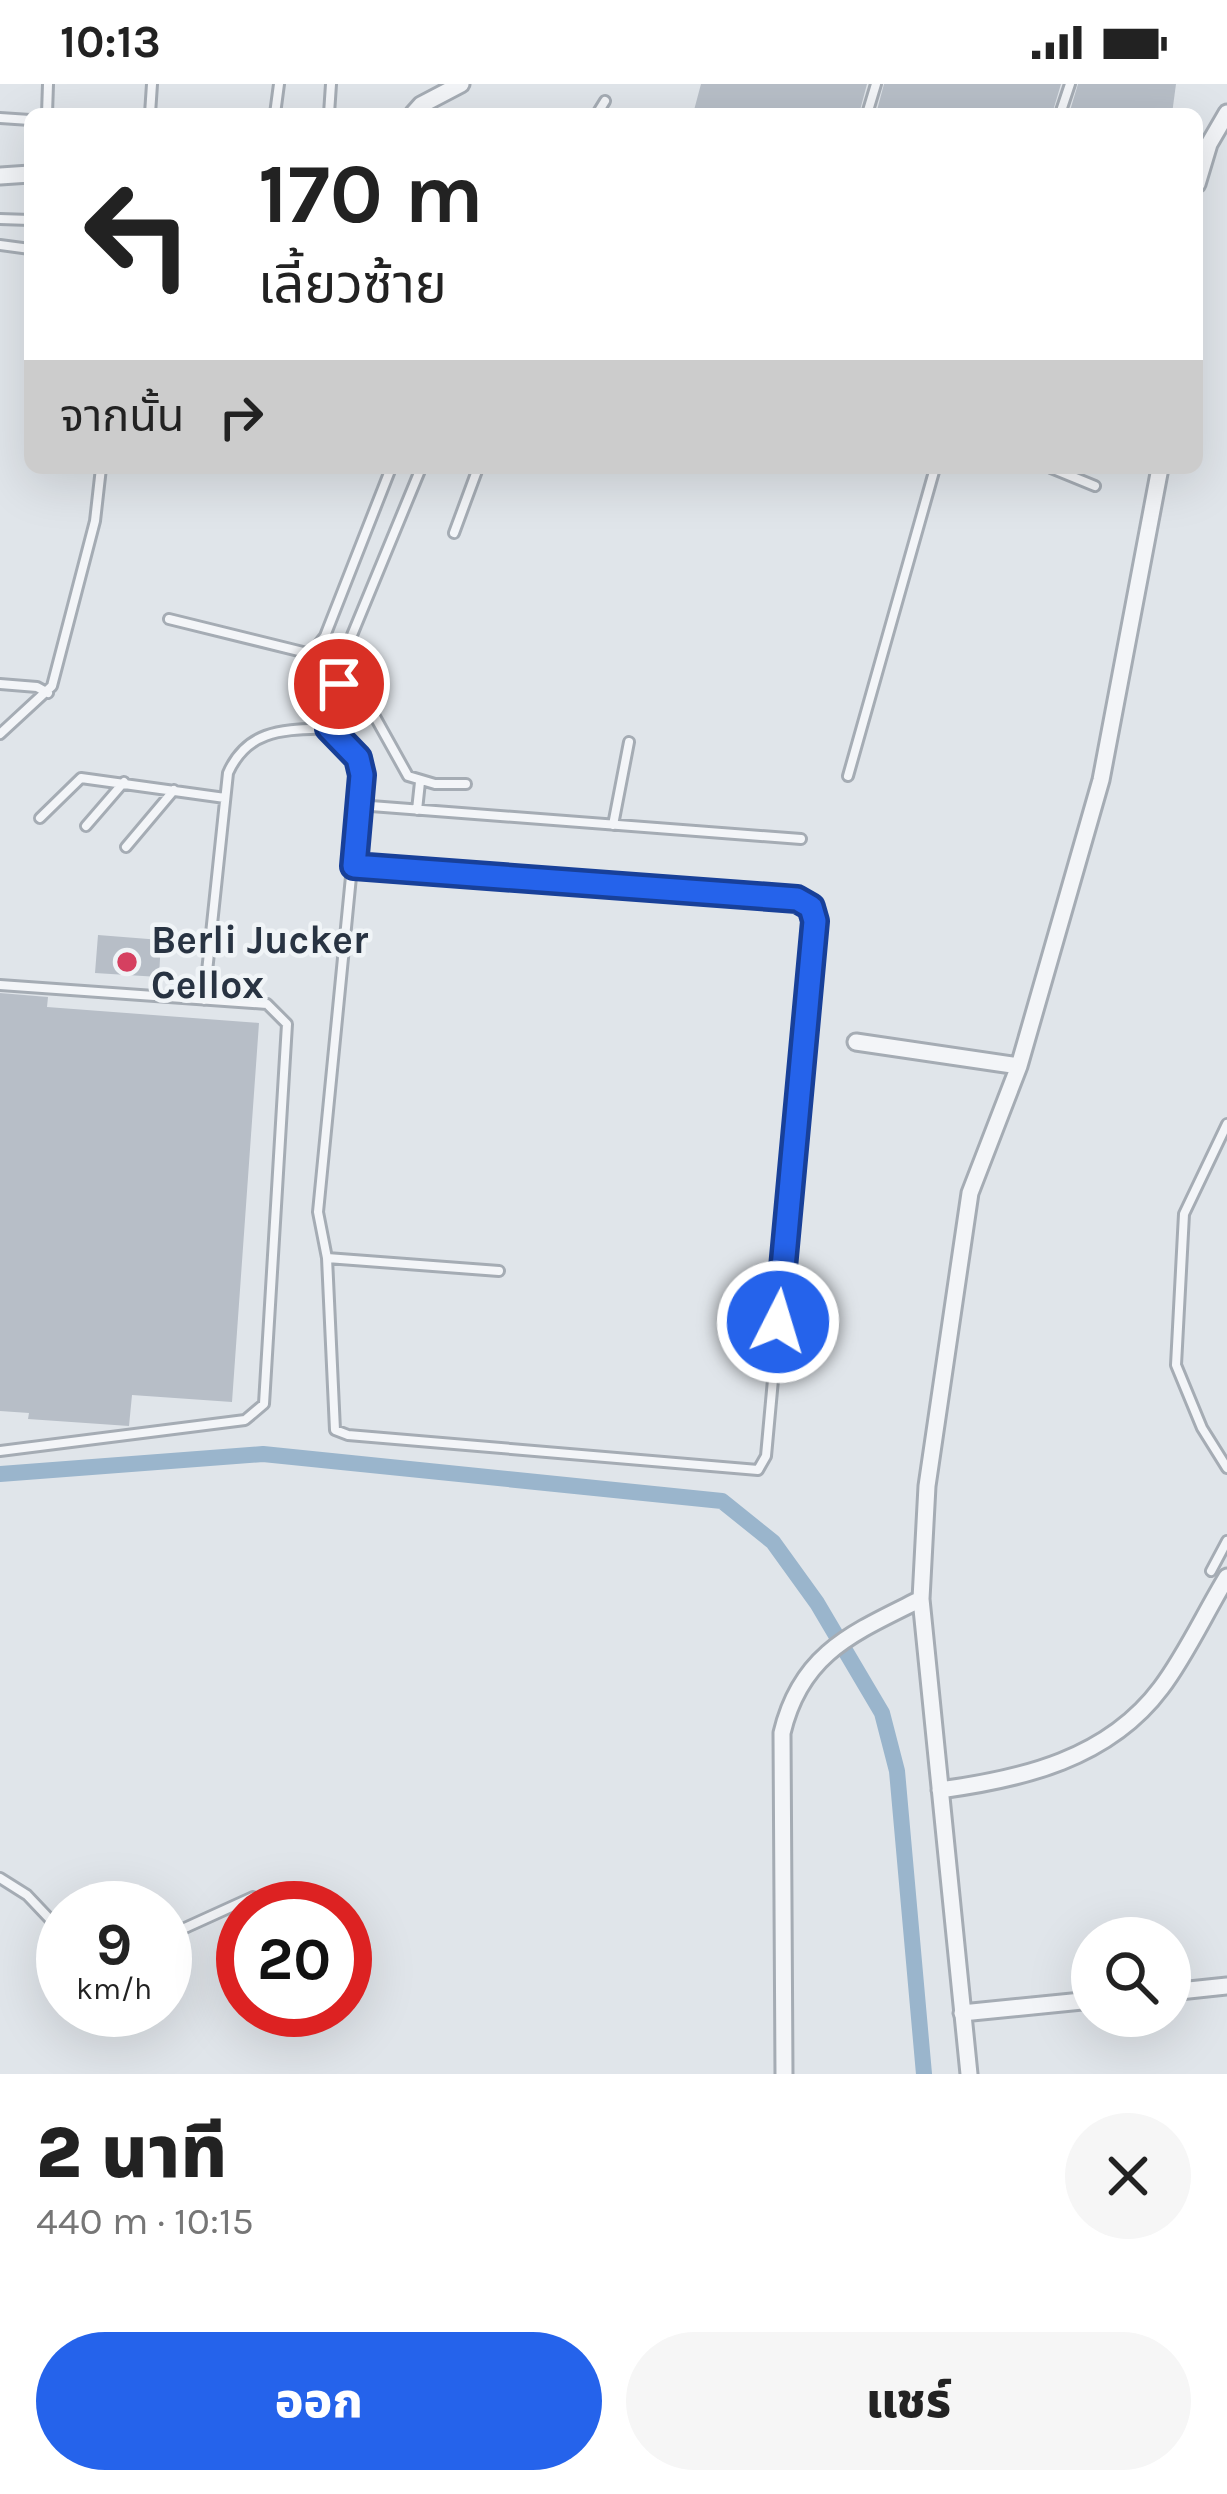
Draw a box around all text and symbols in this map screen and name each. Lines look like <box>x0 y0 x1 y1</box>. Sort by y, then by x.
text: 10:13 <box>60 16 161 68</box>
text: 170 m <box>258 145 484 243</box>
icon: left <box>60 156 216 312</box>
text: เลี้ยวซ้าย <box>258 252 447 316</box>
icon: right <box>208 384 274 450</box>
text: จากนั้น <box>60 390 184 442</box>
pin <box>288 633 390 735</box>
icon: arrive <box>306 651 372 717</box>
place label: Berli Jucker Cellox <box>151 917 369 1008</box>
marker: Berli Jucker Cellox <box>114 949 140 975</box>
position arrow <box>715 1259 841 1385</box>
speed limit sign: 20 <box>216 1881 372 2037</box>
text: 9 <box>96 1909 132 1979</box>
map controls <box>1071 1917 1191 2037</box>
button: search <box>1071 1917 1191 2037</box>
text: km/h <box>76 1971 152 2007</box>
text: 2 นาที <box>36 2111 227 2195</box>
button: close <box>1065 2113 1191 2239</box>
text: 440 m · 10:15 <box>36 2198 254 2244</box>
button: ออก <box>36 2332 602 2470</box>
button: แชร์ <box>626 2332 1191 2470</box>

